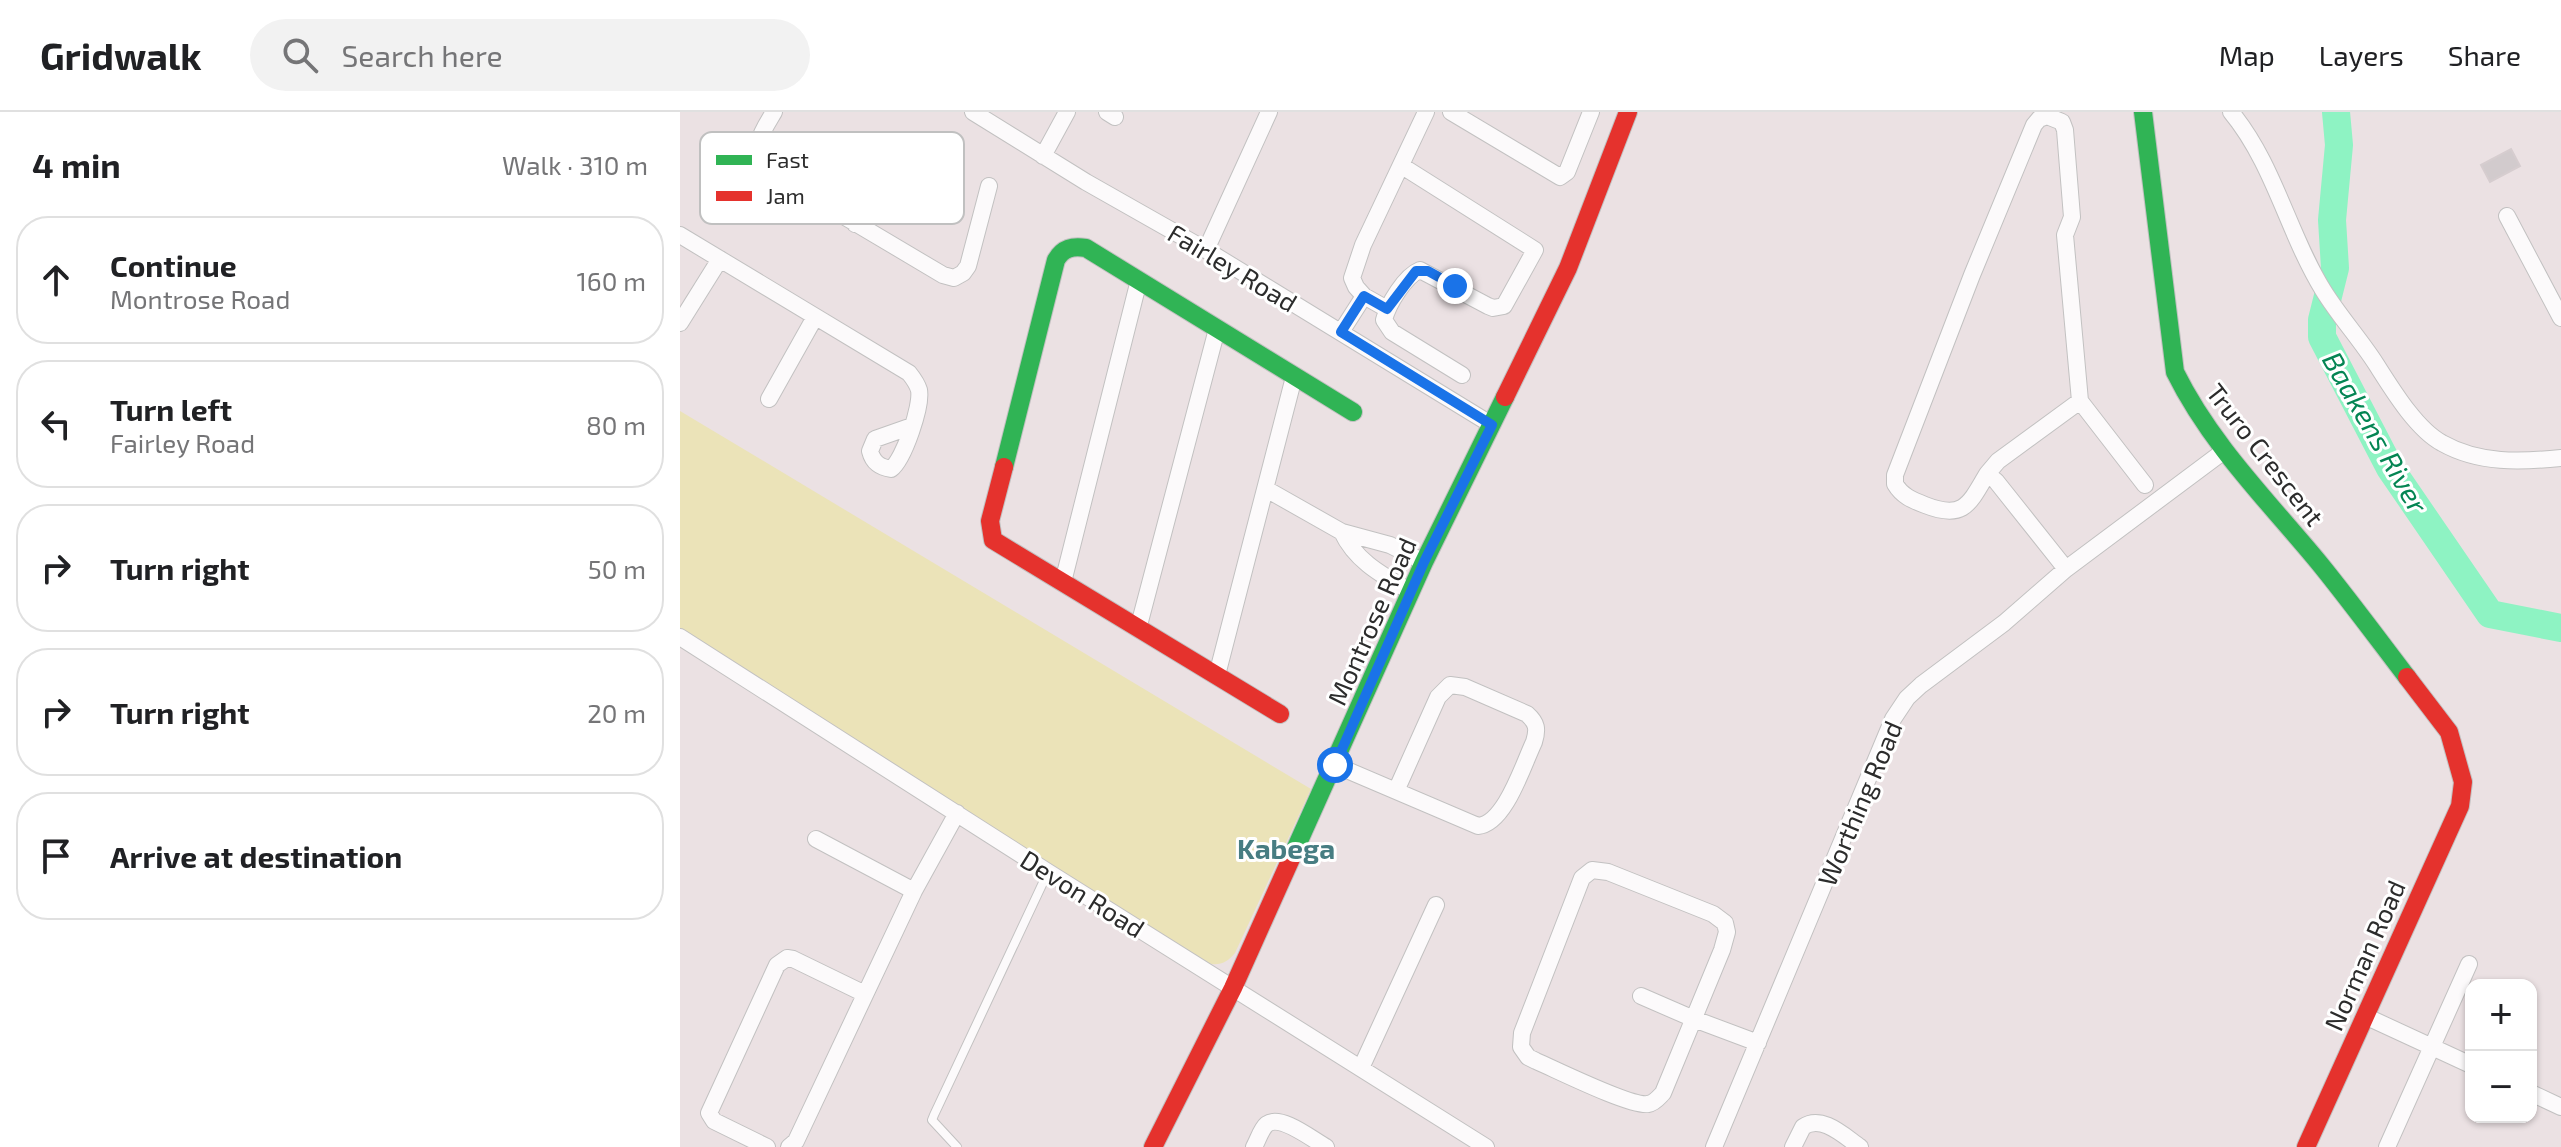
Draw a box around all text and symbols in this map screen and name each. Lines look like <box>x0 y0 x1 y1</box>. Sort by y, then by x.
search box <box>250 19 810 91</box>
text: Gridwalk <box>40 32 202 78</box>
icon: search <box>278 33 322 77</box>
text: Search here <box>342 37 503 73</box>
text: Map <box>2219 38 2275 72</box>
text: Layers <box>2319 38 2404 72</box>
text: Share <box>2448 38 2521 72</box>
legend <box>700 132 964 224</box>
text: 4 min <box>32 144 121 185</box>
text: Fast <box>766 146 809 172</box>
text: Walk · 310 m <box>502 149 648 180</box>
text: Jam <box>766 182 805 208</box>
street label: Fairley Road <box>1163 216 1303 318</box>
text: Continue <box>110 247 237 283</box>
icon: ahead <box>34 258 78 302</box>
text: 160 m <box>577 265 646 296</box>
route end <box>1437 268 1473 304</box>
text: Montrose Road <box>110 283 290 314</box>
water label: Baakens River <box>2316 345 2436 519</box>
street label: Truro Crescent <box>2201 377 2331 531</box>
text: Turn left <box>110 391 232 427</box>
icon: left <box>34 402 78 446</box>
text: 80 m <box>586 409 646 440</box>
text: Fairley Road <box>110 427 255 458</box>
street label: Montrose Road <box>1320 532 1422 710</box>
icon: right <box>34 546 78 590</box>
text: Turn right <box>110 550 250 586</box>
text: 50 m <box>588 553 646 584</box>
icon: right <box>34 690 78 734</box>
text: Turn right <box>110 694 250 730</box>
text: 20 m <box>587 697 646 728</box>
street label: Worthing Road <box>1810 716 1908 890</box>
route start <box>1317 747 1353 783</box>
district label: Kabega <box>1237 831 1335 865</box>
icon: arrive <box>34 834 78 878</box>
text: Arrive at destination <box>110 838 402 874</box>
street label: Devon Road <box>1015 843 1151 943</box>
street label: Norman Road <box>2317 875 2411 1035</box>
map controls <box>2465 979 2537 1123</box>
button: + <box>2465 979 2537 1051</box>
button: − <box>2465 1051 2537 1123</box>

